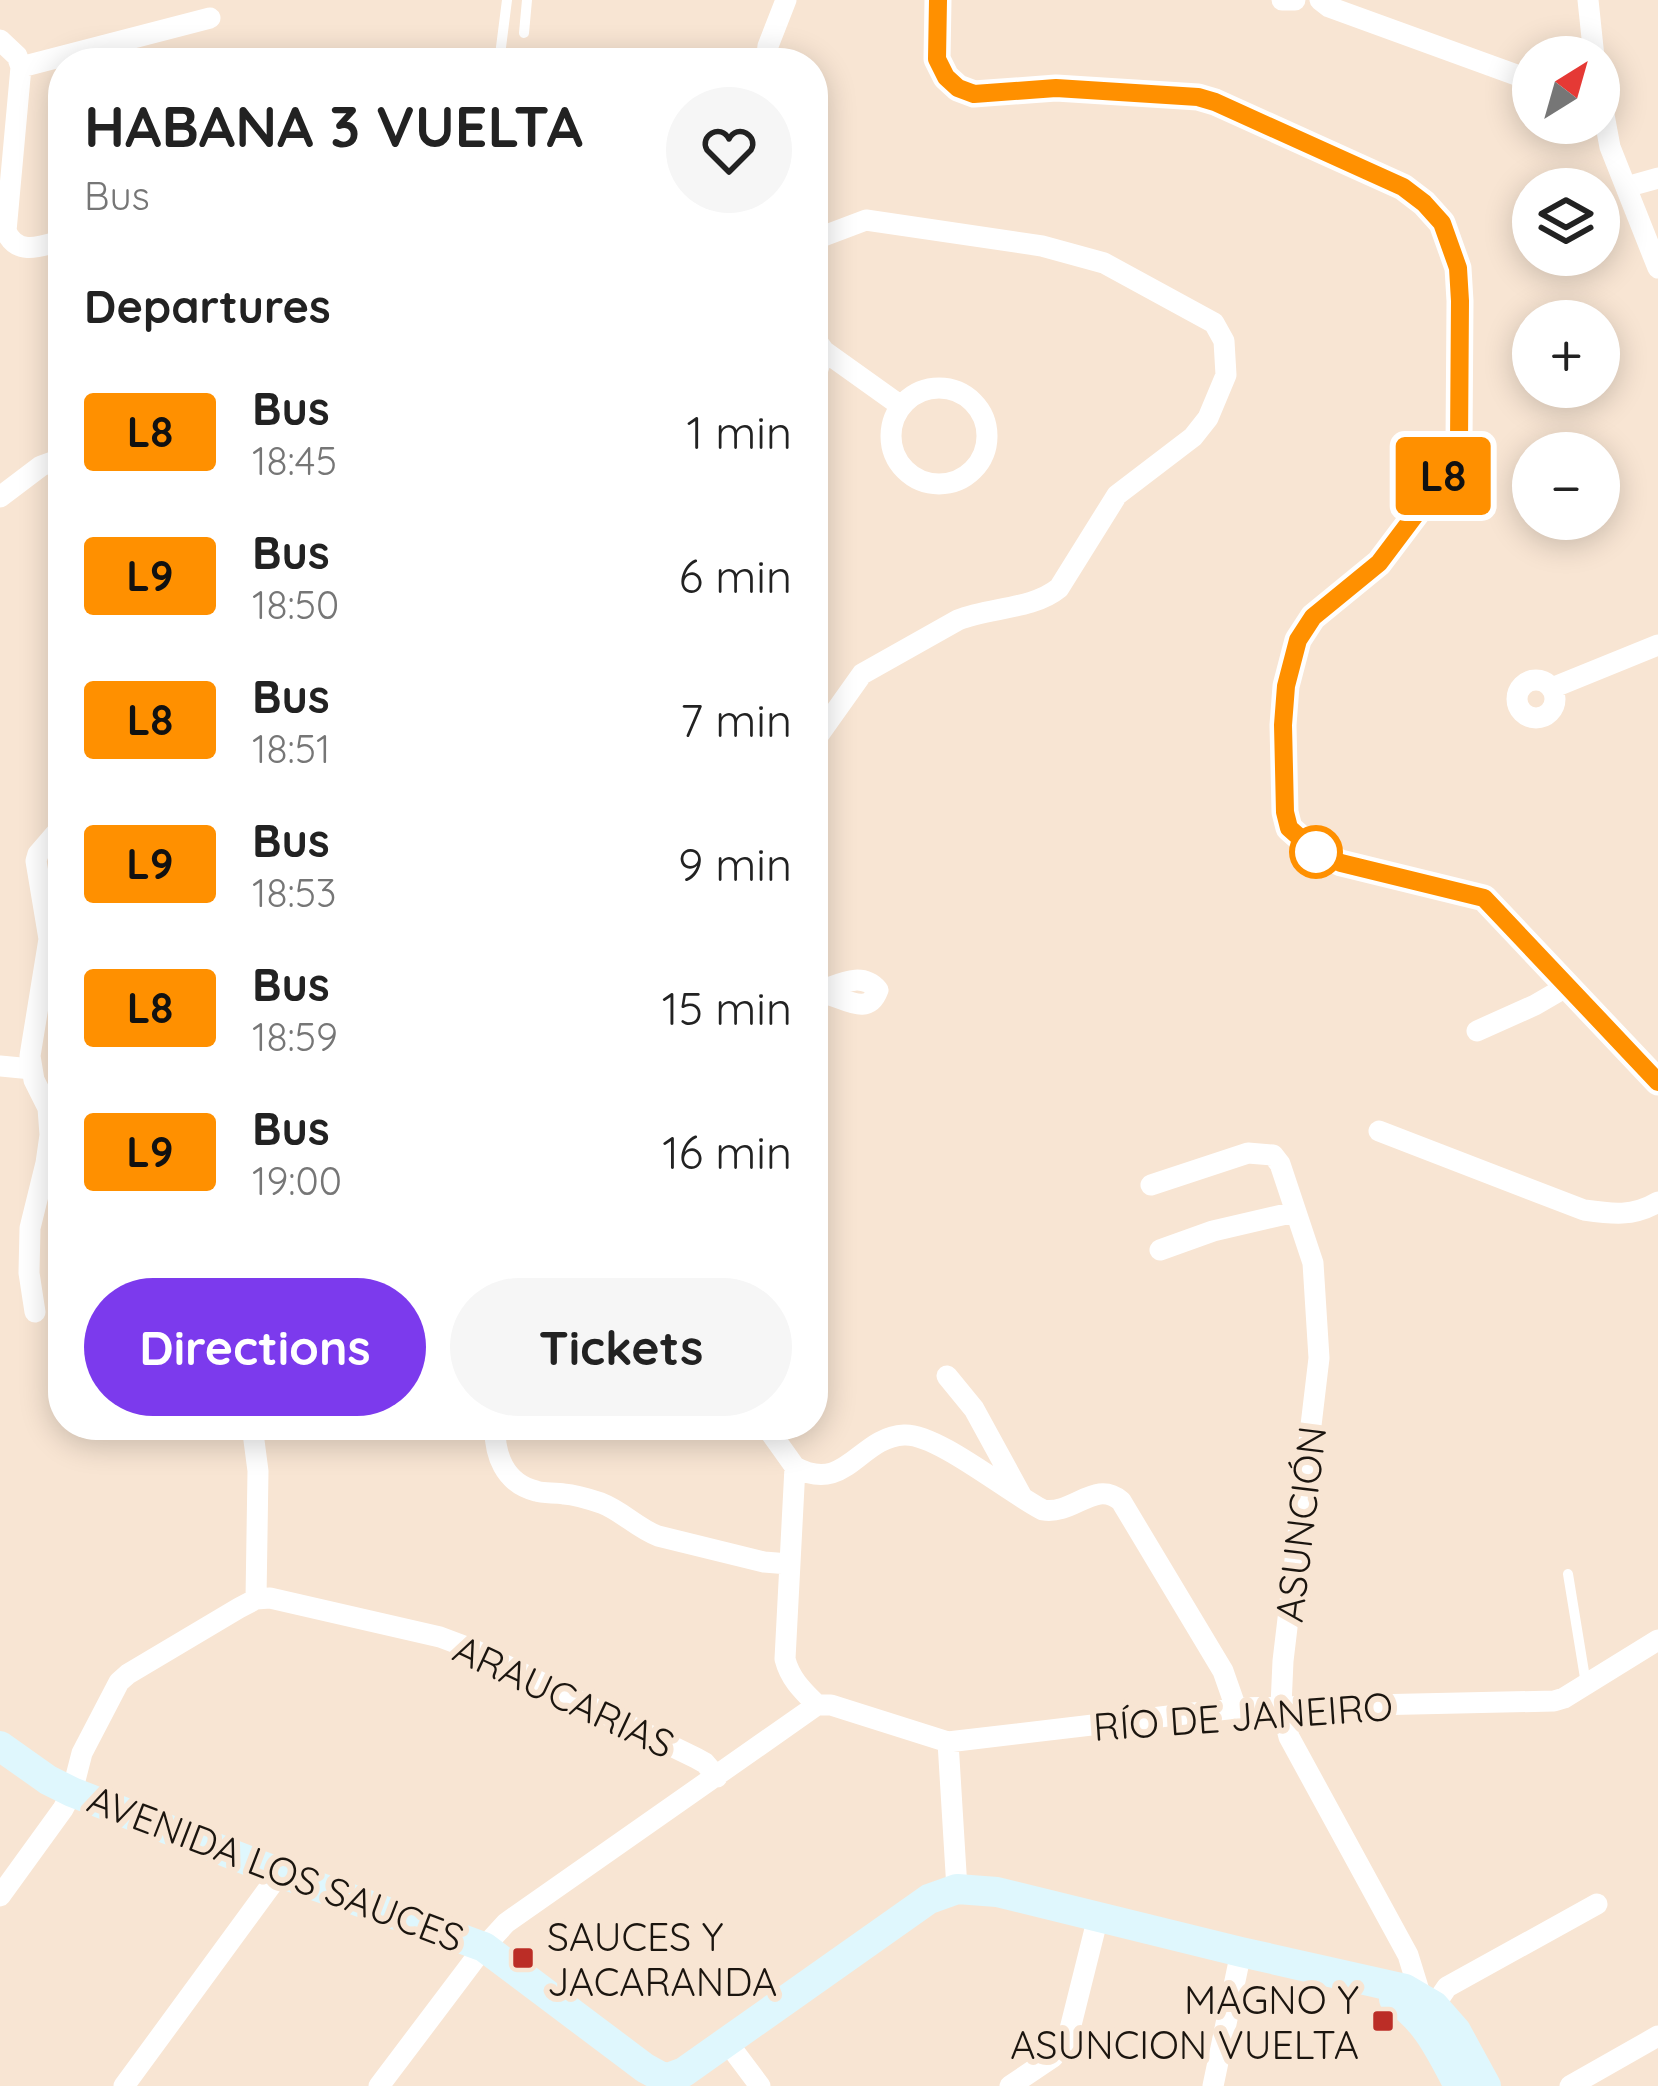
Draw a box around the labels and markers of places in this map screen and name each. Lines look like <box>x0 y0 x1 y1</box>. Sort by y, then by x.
unlabelled marker <box>1291 827 1341 877</box>
place label: SAUCES Y JACARANDA <box>547 1912 777 2006</box>
marker: SAUCES Y JACARANDA <box>510 1945 536 1971</box>
place label: MAGNO Y ASUNCION VUELTA <box>1010 1975 1359 2069</box>
marker: MAGNO Y ASUNCION VUELTA <box>1370 2008 1396 2034</box>

